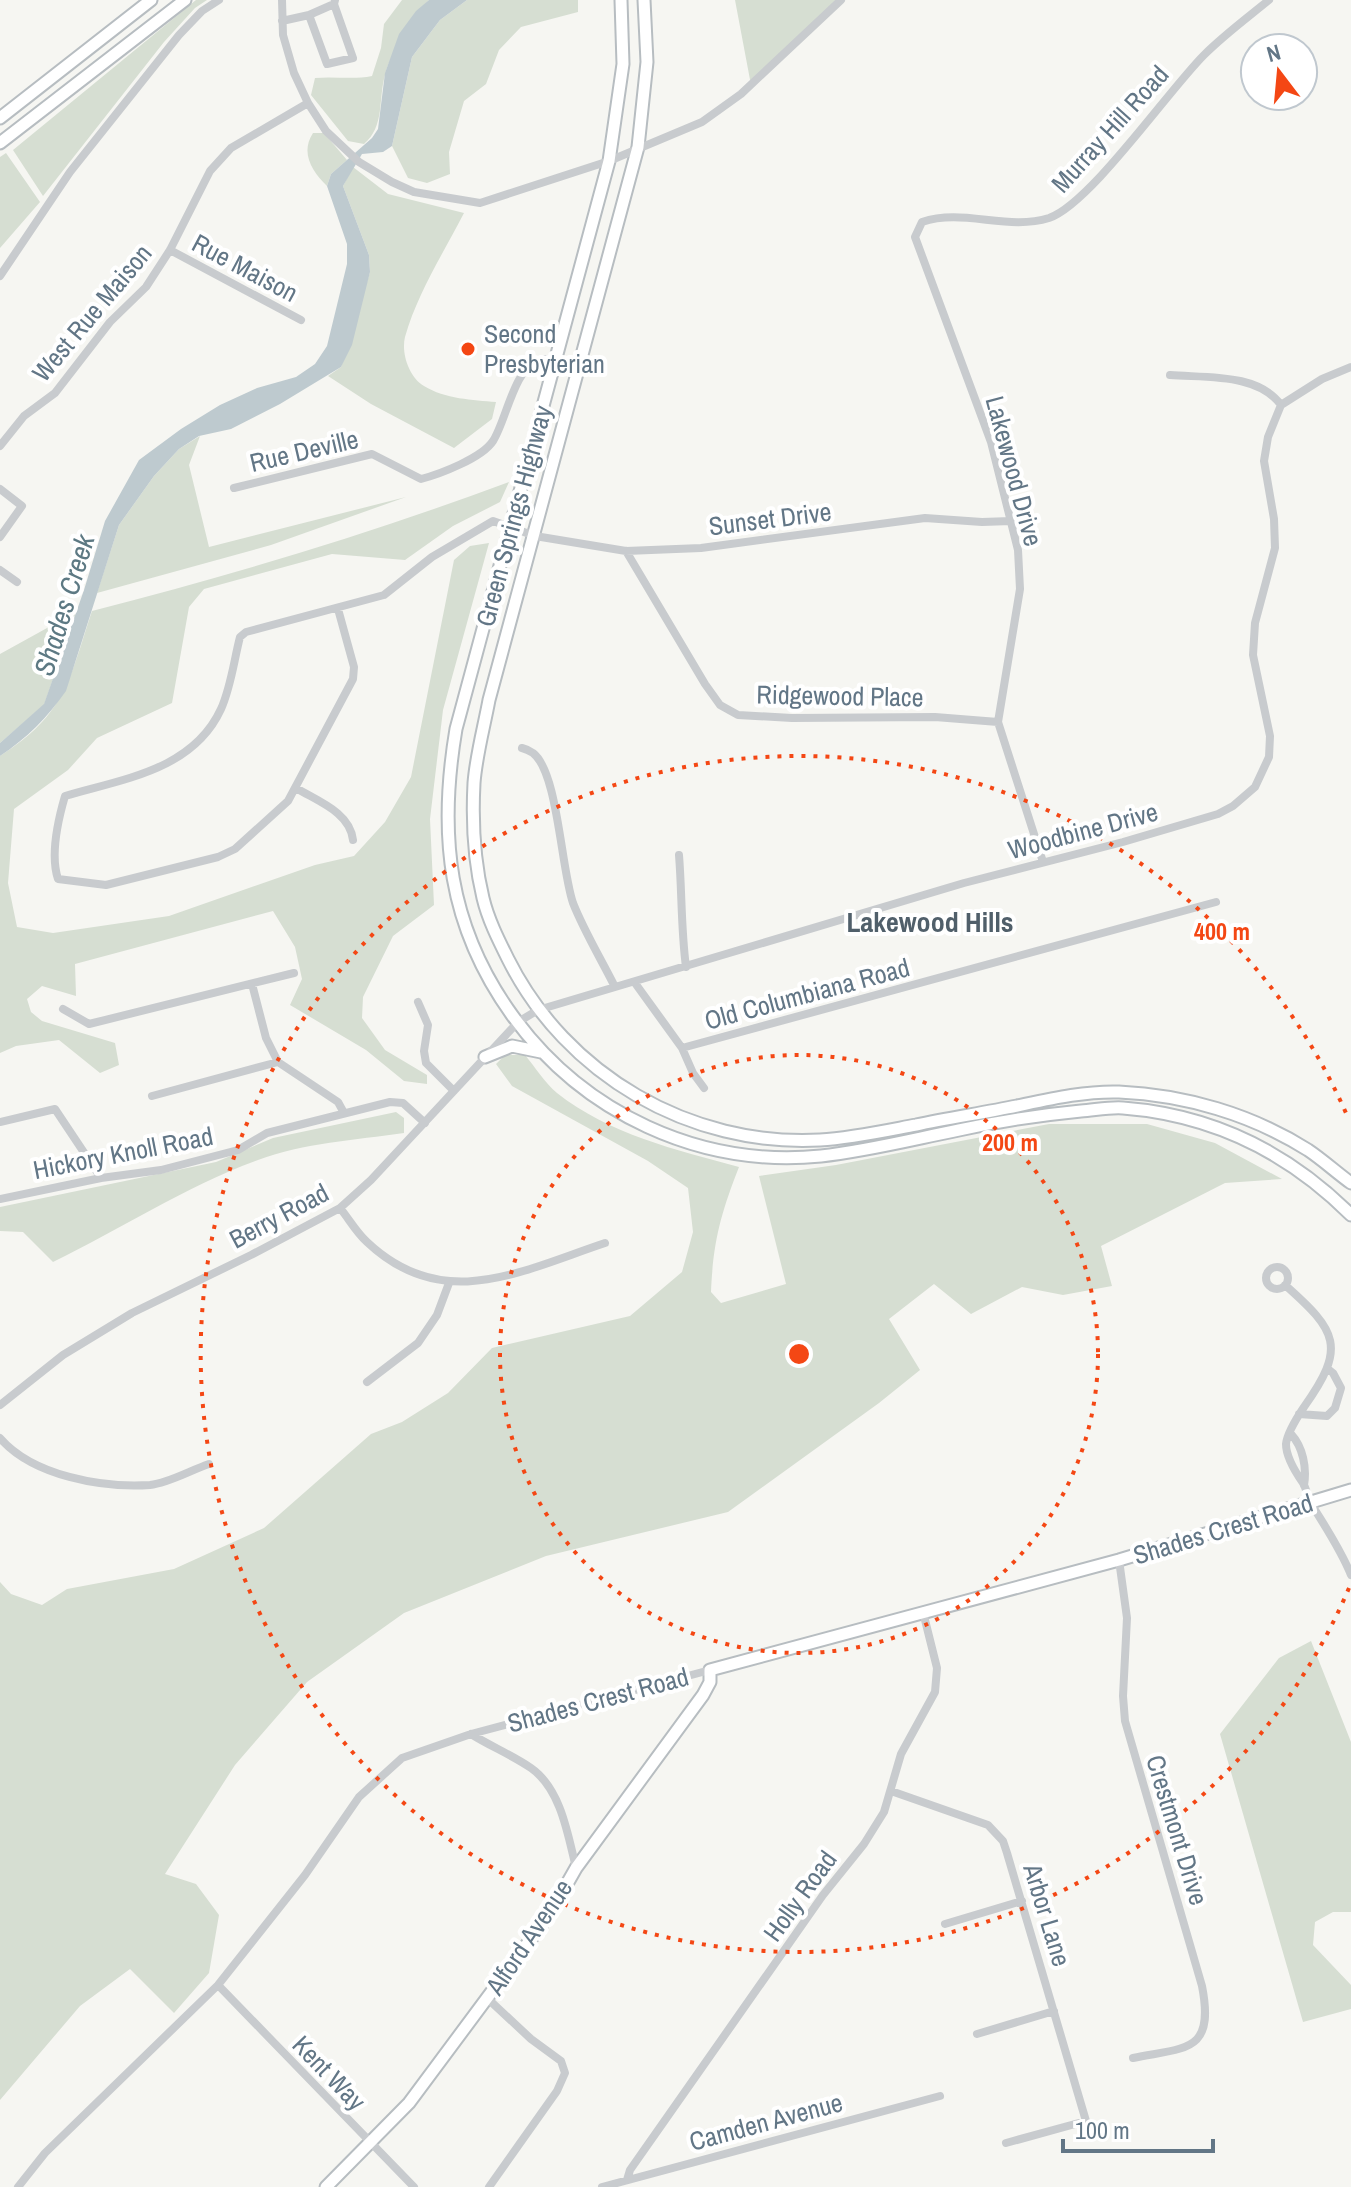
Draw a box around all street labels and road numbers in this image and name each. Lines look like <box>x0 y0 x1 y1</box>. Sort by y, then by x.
street label: Murray Hill Road <box>1043 58 1176 200</box>
street label: Rue Maison <box>186 225 304 310</box>
street label: West Rue Maison <box>24 237 159 389</box>
street label: Lakewood Drive <box>978 392 1051 550</box>
street label: Green Springs Highway <box>467 401 560 630</box>
street label: Rue Deville <box>246 421 362 480</box>
street label: Sunset Drive <box>707 494 833 543</box>
street label: Ridgewood Place <box>756 677 924 714</box>
street label: Woodbine Drive <box>1004 794 1162 867</box>
street label: Old Columbiana Road <box>700 949 913 1038</box>
street label: Hickory Knoll Road <box>30 1118 216 1187</box>
street label: Berry Road <box>223 1175 335 1256</box>
street label: Shades Crest Road <box>1129 1485 1317 1572</box>
street label: Shades Crest Road <box>503 1659 692 1740</box>
street label: Crestmont Drive <box>1138 1751 1217 1909</box>
street label: Holly Road <box>755 1843 844 1948</box>
street label: Arbor Lane <box>1015 1858 1080 1970</box>
street label: Alford Avenue <box>476 1872 580 2002</box>
street label: Kent Way <box>285 2028 374 2118</box>
street label: Camden Avenue <box>685 2084 846 2159</box>

